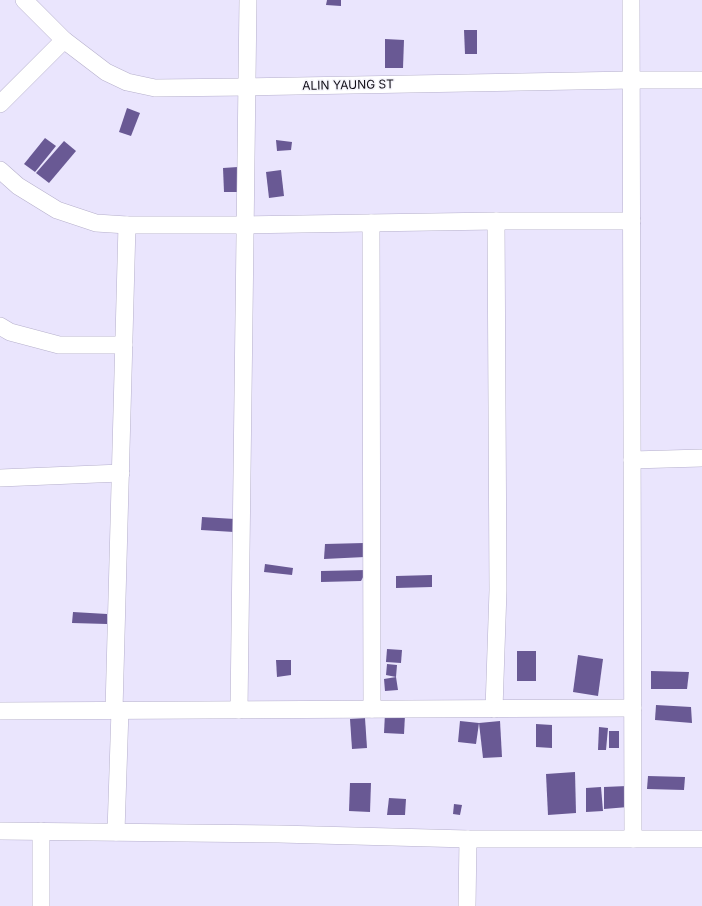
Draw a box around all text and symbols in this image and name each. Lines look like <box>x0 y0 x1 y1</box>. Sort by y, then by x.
street label: ALIN YAUNG ST <box>302 76 394 93</box>

